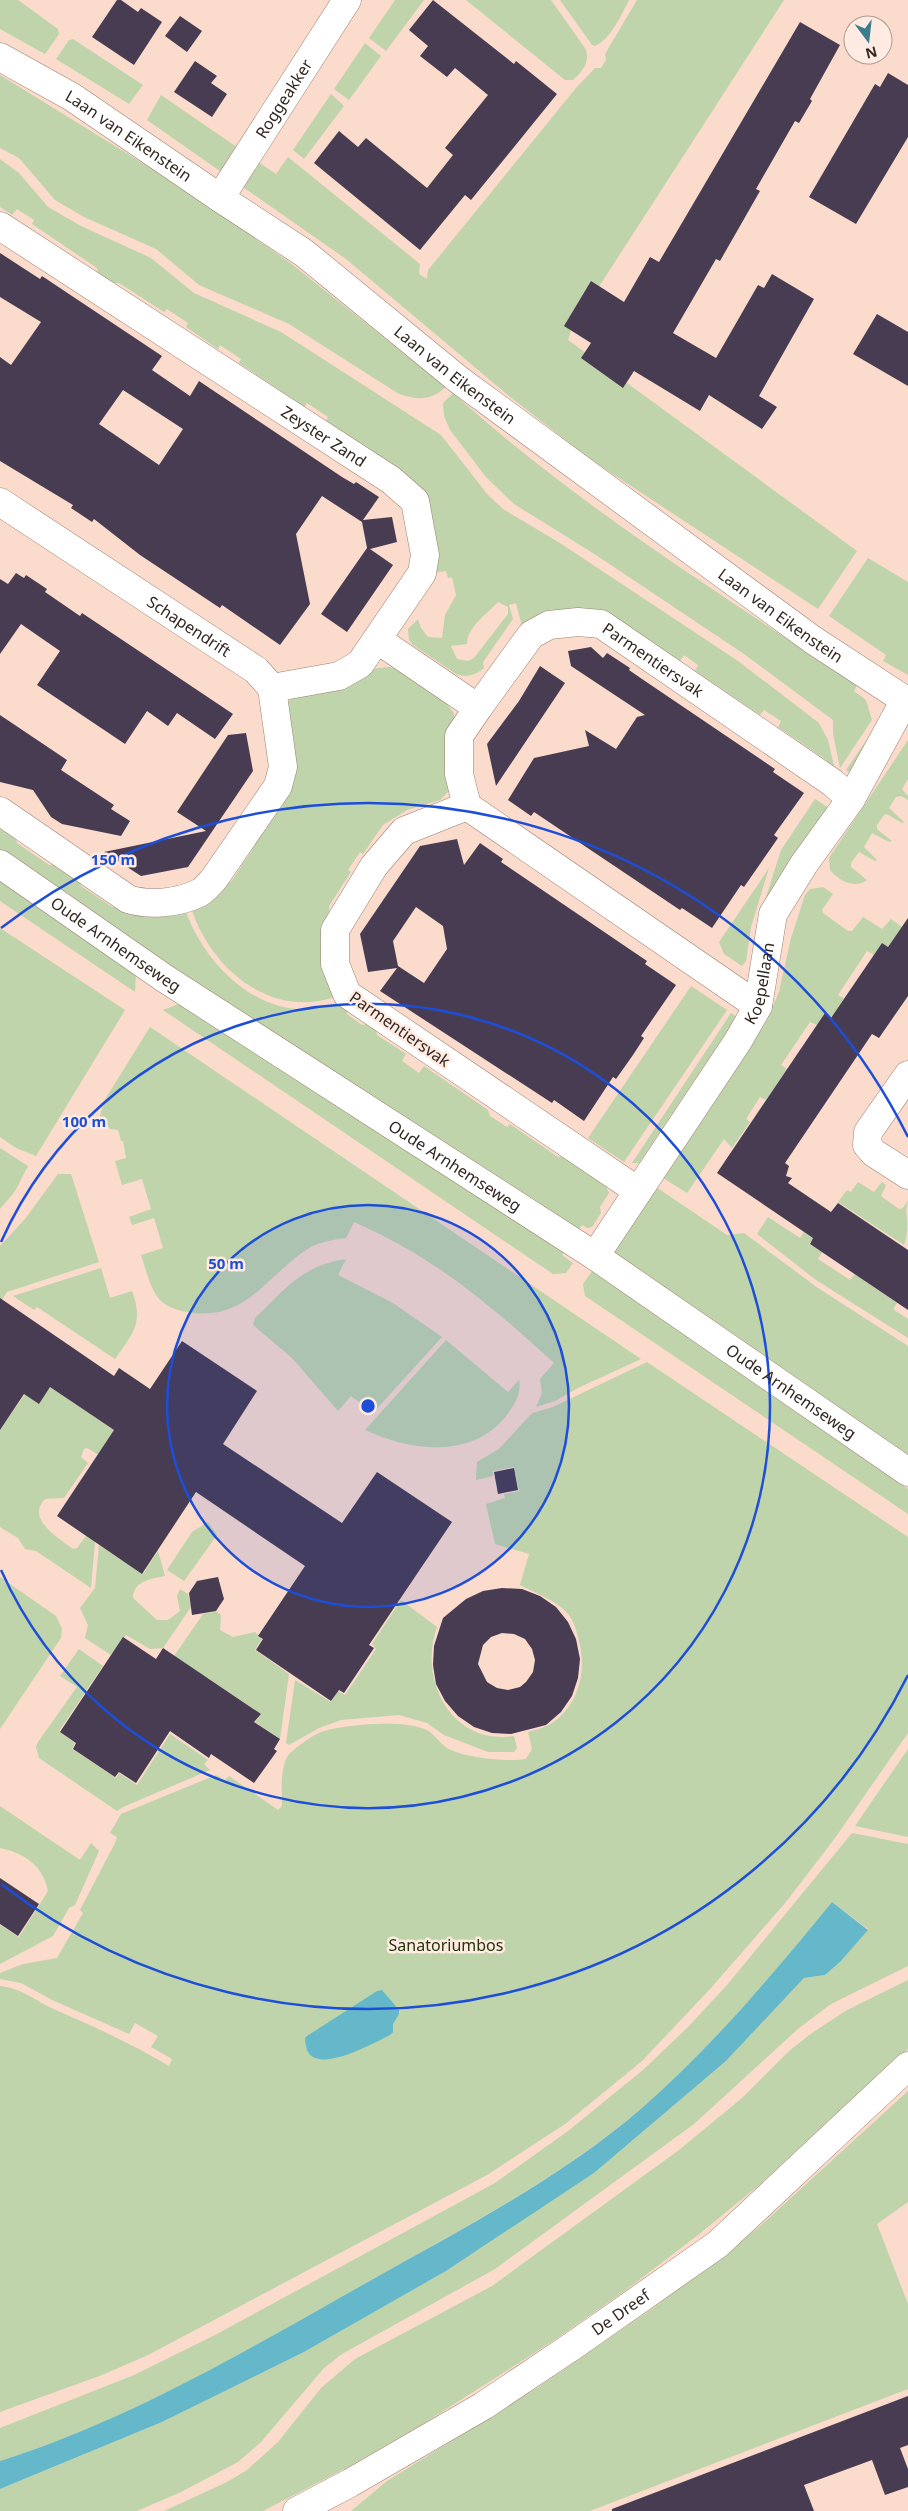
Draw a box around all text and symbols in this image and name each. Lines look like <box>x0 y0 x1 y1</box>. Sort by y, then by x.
north arrow <box>843 15 893 65</box>
text: N <box>864 42 879 64</box>
street label: Roggeakker <box>250 54 317 143</box>
street label: Laan van Eikenstein <box>62 85 196 187</box>
street label: Laan van Eikenstein <box>390 320 520 429</box>
street label: Zeyster Zand <box>277 401 370 472</box>
street label: Laan van Eikenstein <box>714 563 847 668</box>
street label: Schapendrift <box>143 590 235 662</box>
street label: Parmentiersvak <box>598 617 708 702</box>
text: 150 m <box>91 849 135 869</box>
street label: Oude Arnhemseweg <box>46 892 185 997</box>
street label: Koepellaan <box>739 941 779 1028</box>
street label: Parmentiersvak <box>345 986 455 1072</box>
text: 100 m <box>62 1111 106 1131</box>
street label: Oude Arnhemseweg <box>384 1115 526 1217</box>
text: 50 m <box>208 1253 244 1273</box>
street label: Oude Arnhemseweg <box>722 1339 861 1444</box>
centre of rings <box>359 1397 377 1415</box>
park label: Sanatoriumbos <box>389 1934 503 1956</box>
street label: De Dreef <box>587 2283 655 2340</box>

